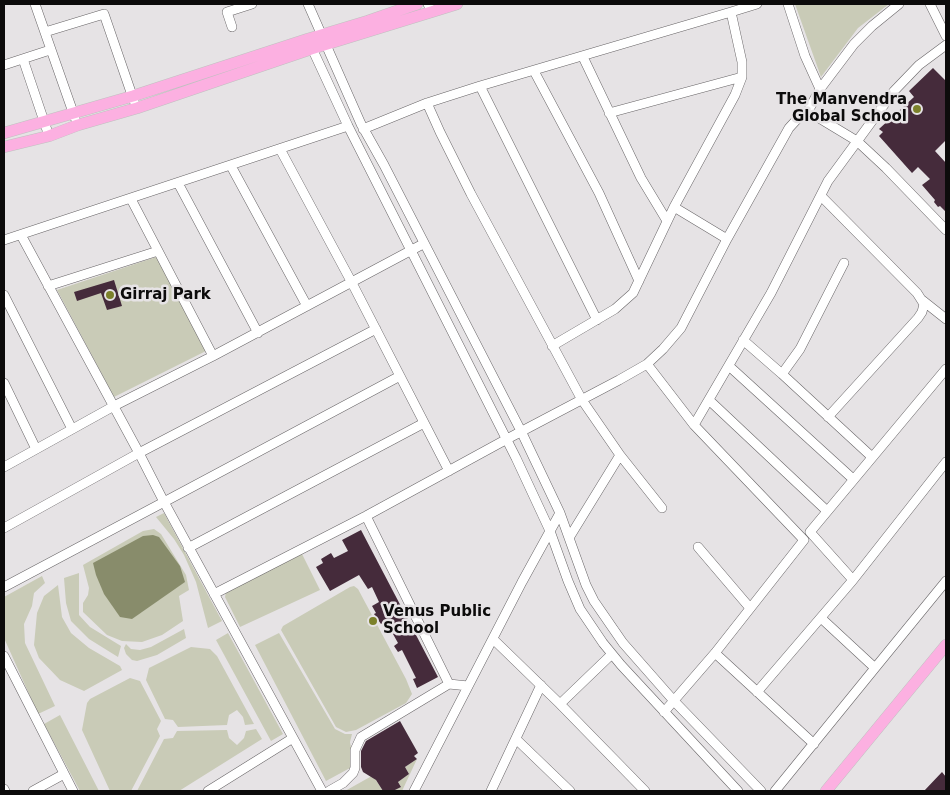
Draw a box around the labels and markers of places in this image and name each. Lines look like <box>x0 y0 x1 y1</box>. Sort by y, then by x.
place label: The Manvendra Global School <box>776 91 907 126</box>
marker: The Manvendra Global School <box>911 103 923 115</box>
place label: Girraj Park <box>120 286 211 304</box>
marker: Girraj Park <box>104 289 116 301</box>
place label: Venus Public School <box>383 603 491 638</box>
marker: Venus Public School <box>367 615 379 627</box>

